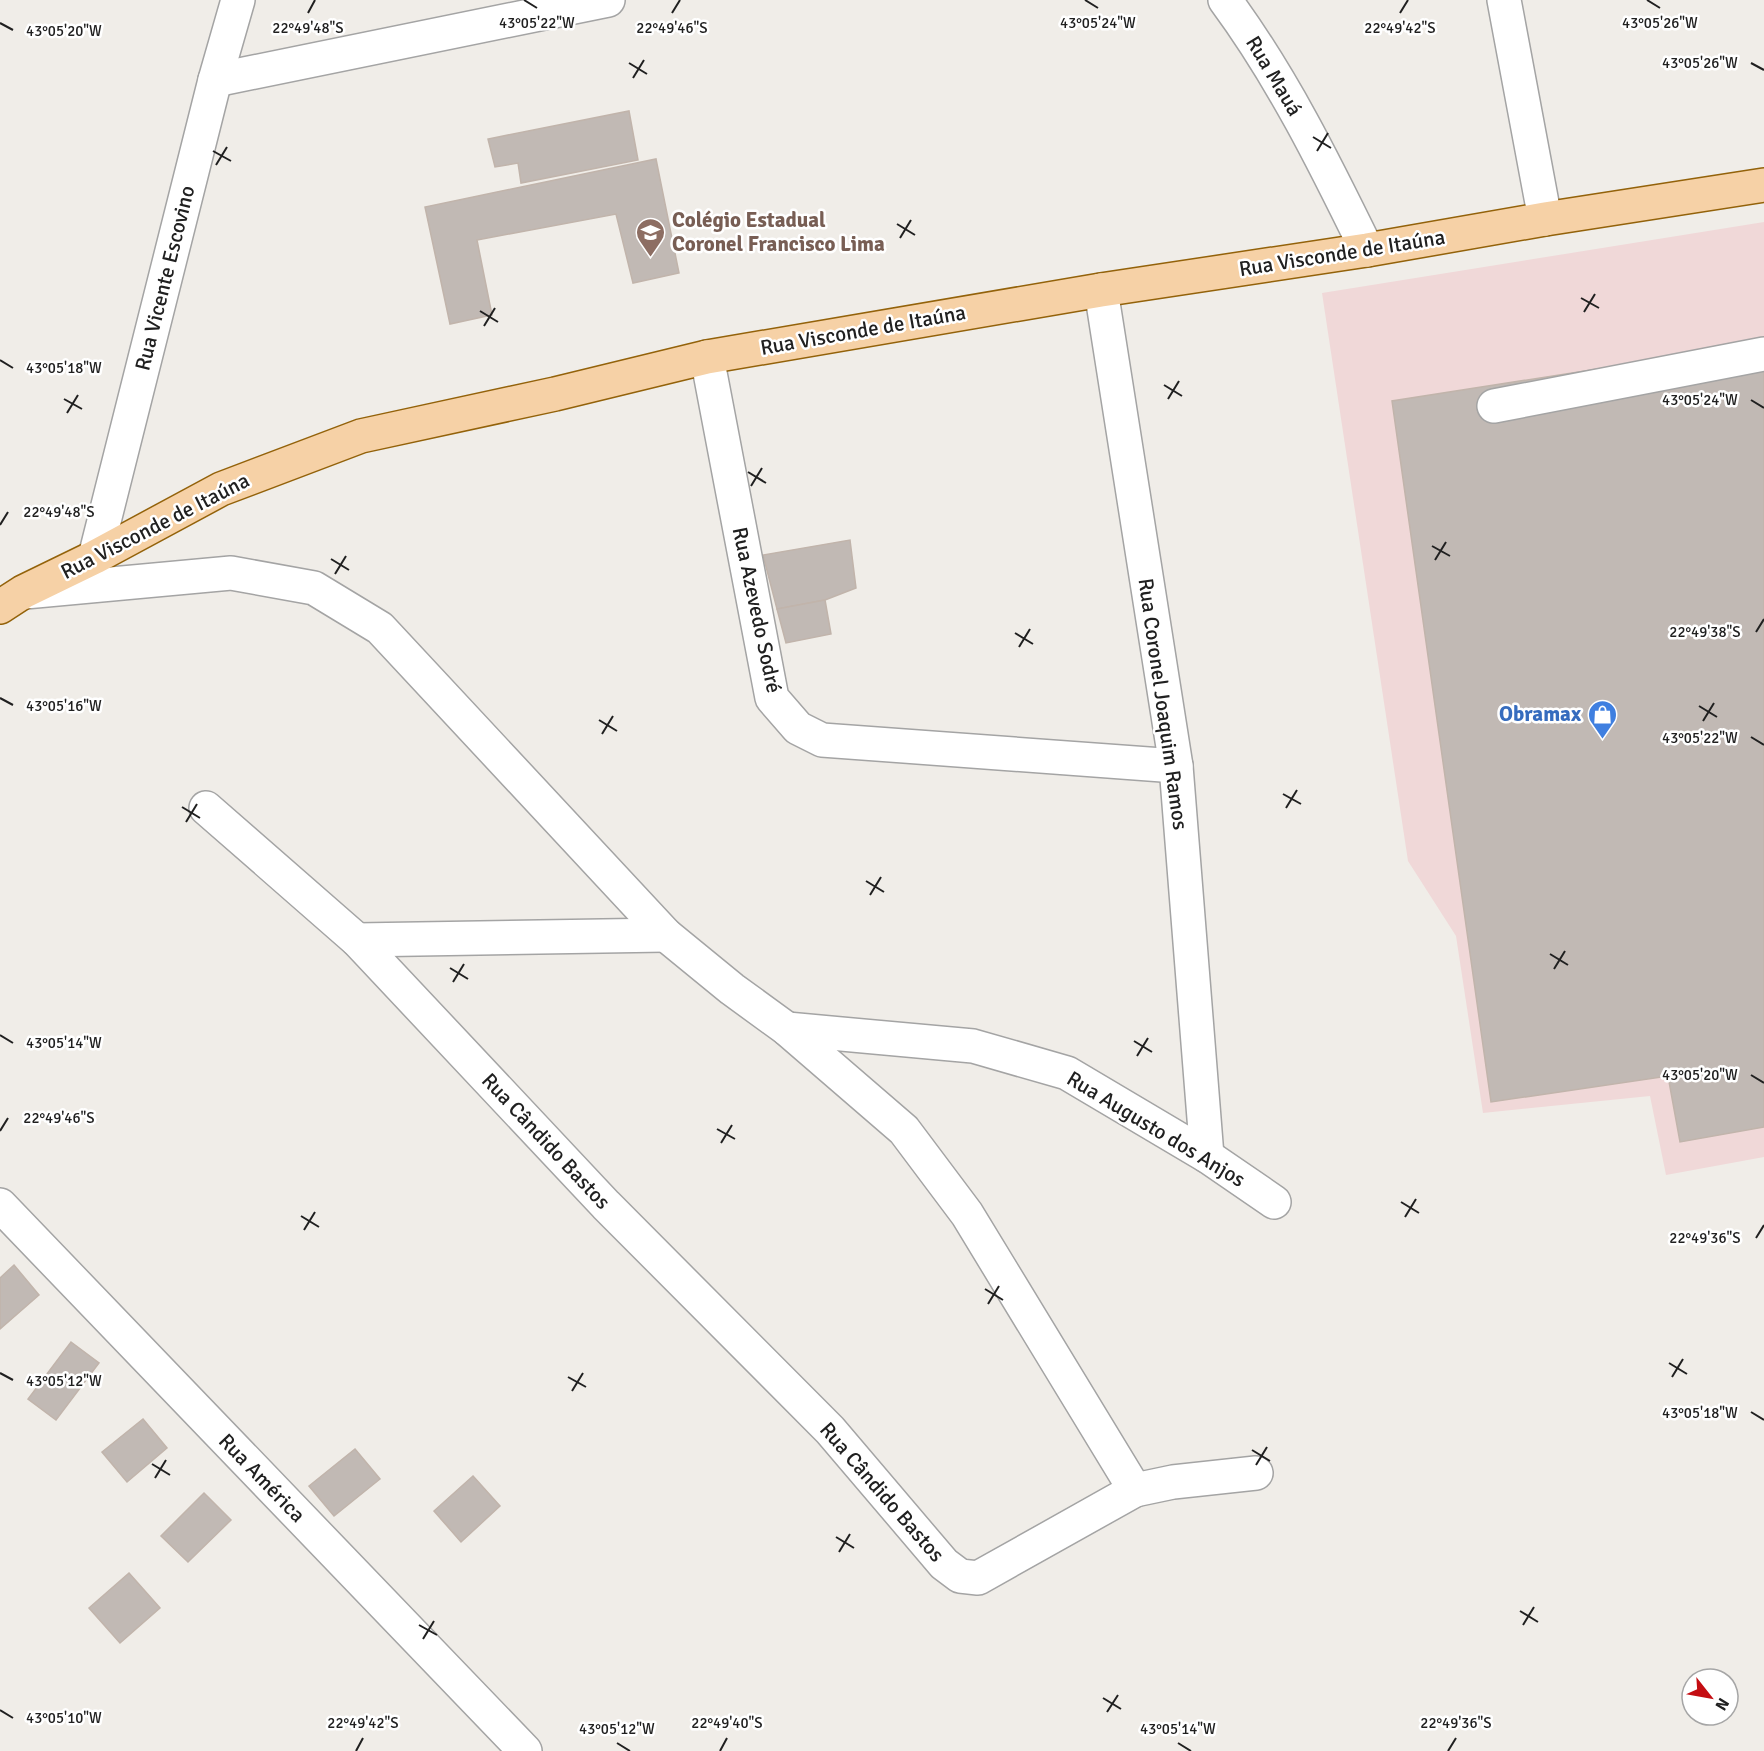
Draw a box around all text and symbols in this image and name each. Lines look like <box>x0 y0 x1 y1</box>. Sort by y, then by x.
text: 43°05'22"W <box>499 14 575 32</box>
text: 43°05'24"W <box>1060 14 1136 32</box>
text: 43°05'26"W <box>1622 14 1698 32</box>
text: 22°49'48"S <box>272 19 344 37</box>
text: 22°49'46"S <box>636 19 708 37</box>
text: 22°49'42"S <box>1364 19 1436 37</box>
text: 43°05'20"W <box>26 22 102 40</box>
street label: Rua Mauá <box>1240 31 1308 121</box>
text: 43°05'26"W <box>1662 54 1738 72</box>
street label: Rua Vicente Escovino <box>129 183 201 373</box>
place label: Colégio Estadual Coronel Francisco Lima <box>672 207 885 257</box>
school or university icon: Colégio Estadual Coronel Francisco Lima <box>635 216 667 258</box>
street label: Rua Visconde de Itaúna <box>1237 224 1447 282</box>
street label: Rua Visconde de Itaúna <box>758 299 968 361</box>
text: 43°05'18"W <box>26 359 102 377</box>
text: 43°05'24"W <box>1662 391 1738 409</box>
street label: Rua Visconde de Itaúna <box>56 467 254 585</box>
text: 22°49'48"S <box>23 503 95 521</box>
street label: Rua Azevedo Sodré <box>727 525 787 695</box>
street label: Rua Coronel Joaquim Ramos <box>1132 577 1194 831</box>
text: 22°49'38"S <box>1669 623 1741 641</box>
text: 43°05'16"W <box>26 697 102 715</box>
shop icon: Obramax <box>1586 698 1618 740</box>
place label: Obramax <box>1499 701 1582 727</box>
text: 43°05'22"W <box>1662 729 1738 747</box>
text: 43°05'14"W <box>26 1034 102 1052</box>
street label: Rua Augusto dos Anjos <box>1062 1065 1250 1193</box>
text: 43°05'20"W <box>1662 1066 1738 1084</box>
street label: Rua Cândido Bastos <box>476 1067 616 1215</box>
text: 22°49'46"S <box>23 1109 95 1127</box>
text: 22°49'36"S <box>1669 1229 1741 1247</box>
text: 43°05'12"W <box>26 1372 102 1390</box>
text: 43°05'18"W <box>1662 1404 1738 1422</box>
street label: Rua Cândido Bastos <box>814 1417 950 1567</box>
street label: Rua América <box>213 1428 311 1528</box>
north arrow <box>1680 1667 1740 1727</box>
text: N <box>1711 1694 1733 1714</box>
text: 43°05'10"W <box>26 1709 102 1727</box>
text: 22°49'42"S <box>327 1714 399 1732</box>
text: 22°49'40"S <box>691 1714 763 1732</box>
text: 22°49'36"S <box>1420 1714 1492 1732</box>
text: 43°05'12"W <box>579 1720 655 1738</box>
text: 43°05'14"W <box>1140 1720 1216 1738</box>

